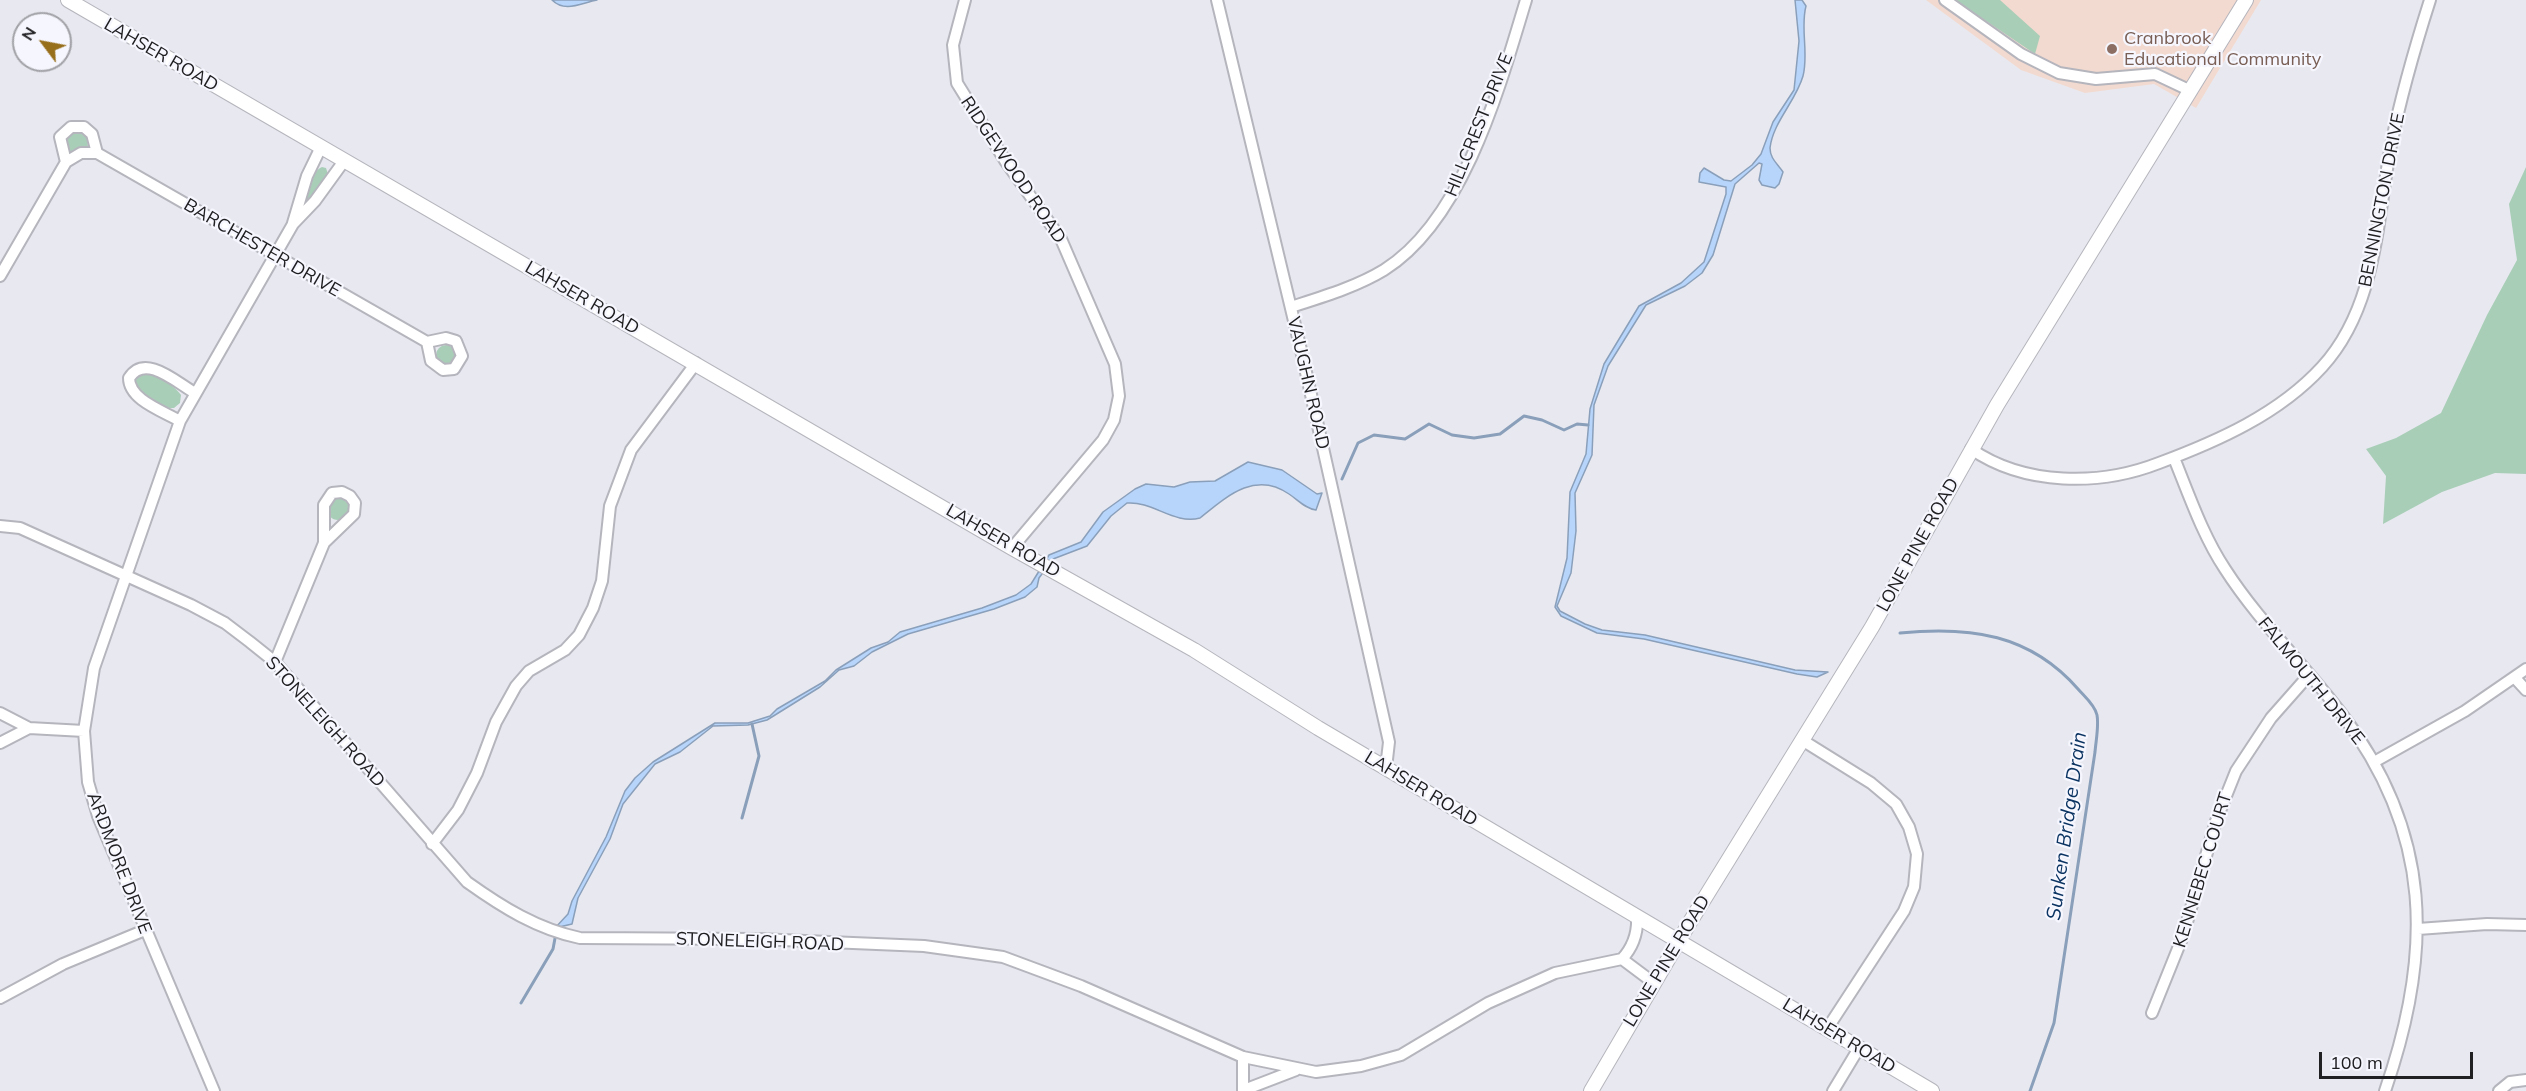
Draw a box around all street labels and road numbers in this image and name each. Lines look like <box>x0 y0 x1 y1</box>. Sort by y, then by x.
street label: LAHSER ROAD <box>100 14 222 96</box>
street label: HILLCREST DRIVE <box>1440 50 1518 200</box>
street label: RIDGEWOOD ROAD <box>956 92 1070 248</box>
street label: BENNINGTON DRIVE <box>2355 111 2409 289</box>
street label: BARCHESTER DRIVE <box>180 194 344 302</box>
street label: LAHSER ROAD <box>521 257 643 339</box>
street label: VAUGHN ROAD <box>1282 314 1334 452</box>
street label: LONE PINE ROAD <box>1872 474 1964 616</box>
street label: LAHSER ROAD <box>942 500 1064 582</box>
street label: FALMOUTH DRIVE <box>2253 613 2369 749</box>
street label: STONELEIGH ROAD <box>261 652 389 792</box>
street label: LAHSER ROAD <box>1361 747 1481 831</box>
street label: ARDMORE DRIVE <box>82 789 156 937</box>
street label: KENNEBEC COURT <box>2169 790 2237 950</box>
street label: LONE PINE ROAD <box>1619 891 1715 1031</box>
street label: STONELEIGH ROAD <box>675 928 845 956</box>
street label: LAHSER ROAD <box>1779 994 1899 1078</box>

